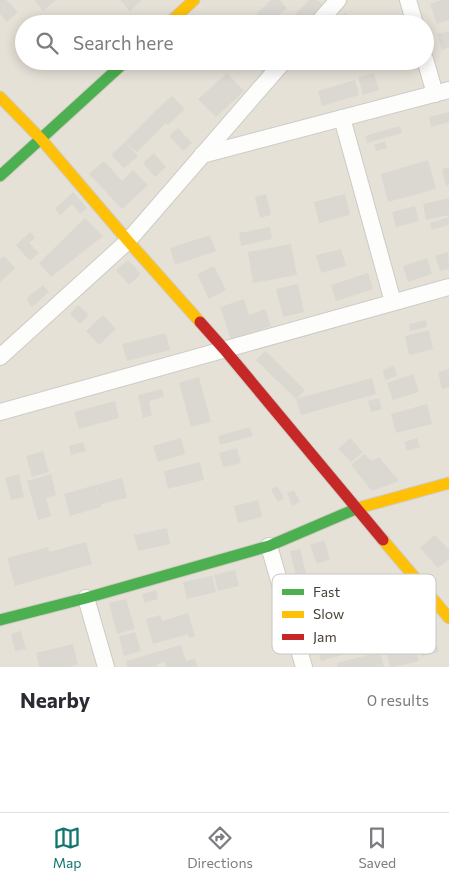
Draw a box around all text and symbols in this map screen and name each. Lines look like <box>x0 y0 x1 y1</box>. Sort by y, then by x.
search box <box>15 15 434 70</box>
icon: search <box>33 29 61 57</box>
text: Search here <box>73 31 173 54</box>
legend <box>272 574 436 654</box>
text: Fast <box>313 583 340 600</box>
text: Slow <box>313 605 344 622</box>
text: Jam <box>313 628 337 645</box>
text: Nearby <box>20 687 90 712</box>
text: 0 results <box>367 690 429 709</box>
tab: Map <box>53 824 82 871</box>
tab: Directions <box>187 824 253 871</box>
tab: Saved <box>358 824 396 871</box>

